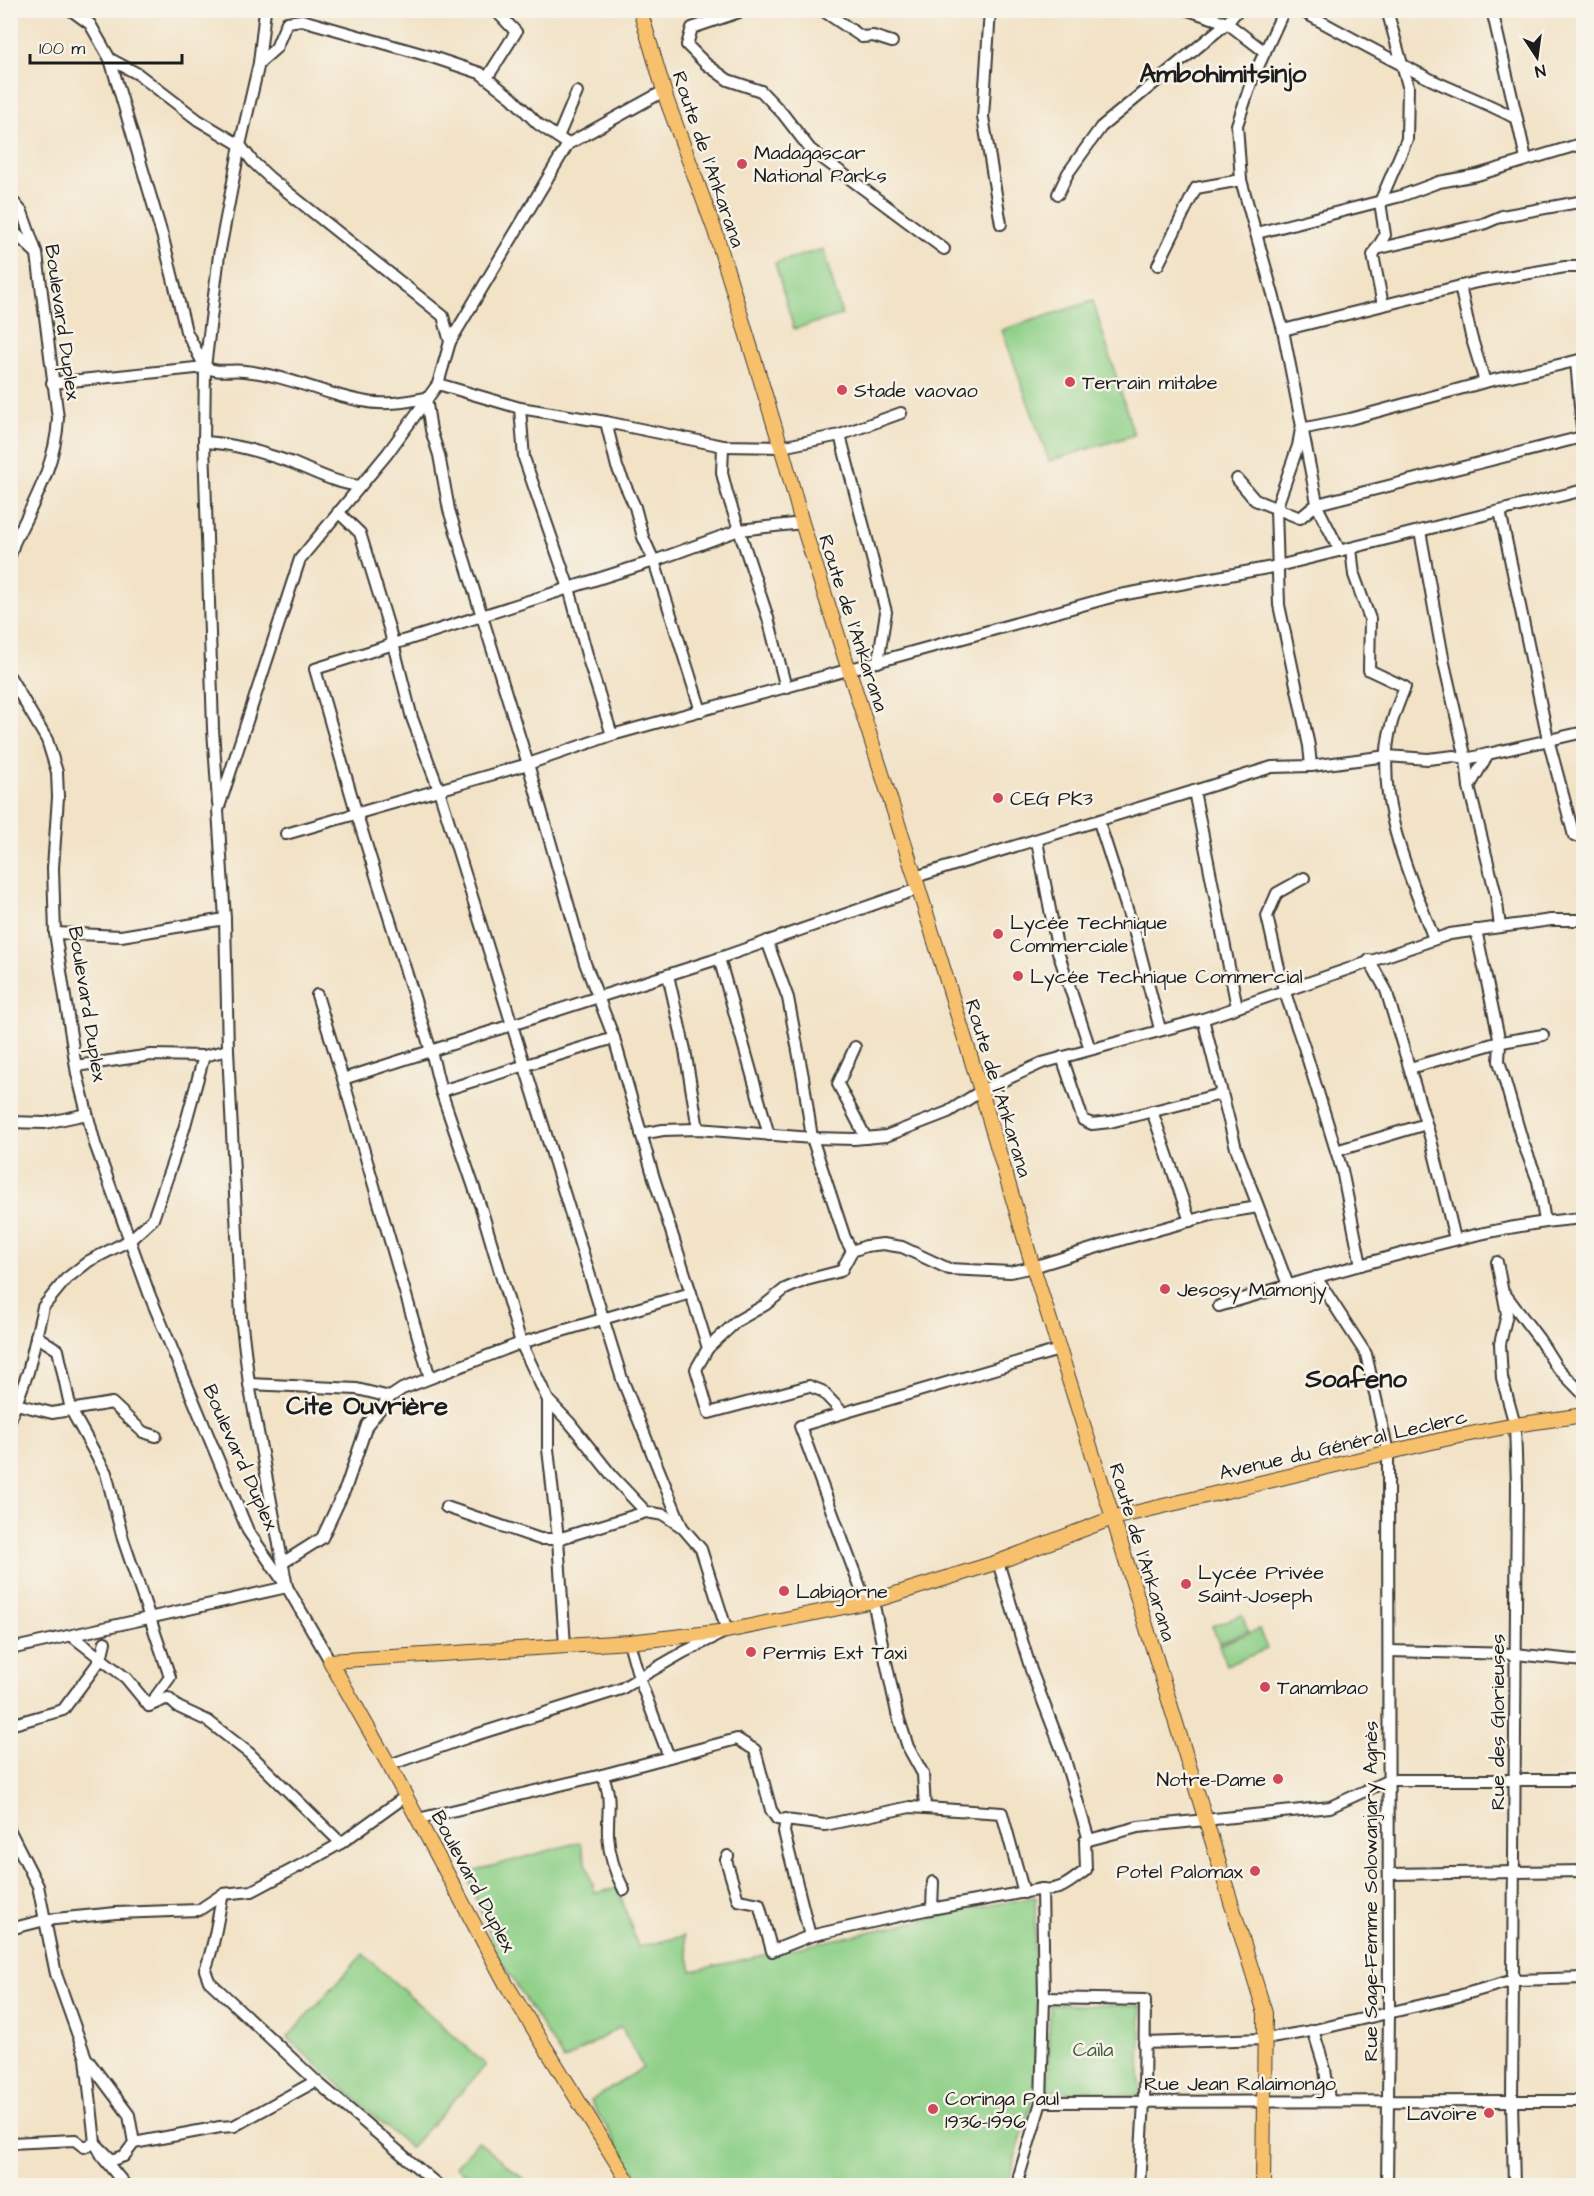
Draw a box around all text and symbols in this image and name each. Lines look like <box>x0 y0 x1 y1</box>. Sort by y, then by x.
scale bar <box>30 27 182 65</box>
north arrow <box>1507 27 1567 87</box>
text: 100 m <box>39 36 85 61</box>
district label: Ambohimitsinjo <box>1140 56 1307 92</box>
text: N <box>1533 59 1548 82</box>
street label: Route de l'Ankarana <box>665 67 751 251</box>
place label: Madagascar National Parks <box>754 139 887 190</box>
marker: Madagascar National Parks <box>735 157 749 171</box>
street label: Boulevard Duplex <box>37 242 87 402</box>
place label: Terrain mitabe <box>1082 369 1218 397</box>
marker: Terrain mitabe <box>1063 375 1077 389</box>
place label: Stade vaovao <box>854 377 978 405</box>
marker: Stade vaovao <box>835 383 849 397</box>
street label: Route de l'Ankarana <box>811 531 895 715</box>
place label: CEG PK3 <box>1010 785 1093 813</box>
marker: CEG PK3 <box>991 791 1005 805</box>
place label: Lycée Technique Commerciale <box>1010 909 1167 960</box>
street label: Boulevard Duplex <box>61 924 113 1084</box>
marker: Lycée Technique Commerciale <box>991 927 1005 941</box>
place label: Lycée Technique Commercial <box>1030 963 1303 992</box>
marker: Lycée Technique Commercial <box>1011 969 1025 983</box>
street label: Route de l'Ankarana <box>958 996 1038 1181</box>
place label: Jesosy Mamonjy <box>1177 1276 1327 1305</box>
marker: Jesosy Mamonjy <box>1158 1282 1172 1296</box>
district label: Soafeno <box>1304 1361 1407 1397</box>
street label: Boulevard Duplex <box>195 1380 285 1535</box>
district label: Cite Ouvrière <box>286 1388 448 1424</box>
street label: Avenue du Général Leclerc <box>1216 1403 1471 1487</box>
street label: Route de l'Ankarana <box>1102 1460 1182 1645</box>
place label: Lycée Privée Saint-Joseph <box>1198 1559 1324 1610</box>
marker: Lycée Privée Saint-Joseph <box>1179 1577 1193 1591</box>
place label: Labigorne <box>796 1578 888 1607</box>
marker: Labigorne <box>777 1584 791 1598</box>
street label: Rue des Glorieuses <box>1484 1634 1512 1810</box>
place label: Permis Ext Taxi <box>763 1639 907 1667</box>
marker: Permis Ext Taxi <box>744 1645 758 1659</box>
place label: Tanambao <box>1277 1674 1368 1702</box>
marker: Tanambao <box>1258 1680 1272 1694</box>
street label: Rue Sage-Femme Solowanjary Agnès <box>1357 1721 1386 2061</box>
place label: Notre-Dame <box>1157 1766 1266 1794</box>
marker: Notre-Dame <box>1271 1772 1285 1786</box>
street label: Boulevard Duplex <box>424 1806 523 1958</box>
place label: Potel Palomax <box>1116 1858 1244 1886</box>
marker: Potel Palomax <box>1248 1864 1262 1878</box>
park label: Caïla <box>1073 2036 1113 2064</box>
street label: Rue Jean Ralaimongo <box>1144 2070 1336 2099</box>
place label: Coringa Paul 1936-1996 <box>945 2085 1059 2136</box>
place label: Lavoire <box>1406 2100 1477 2128</box>
marker: Coringa Paul 1936-1996 <box>926 2102 940 2116</box>
marker: Lavoire <box>1482 2106 1496 2120</box>

